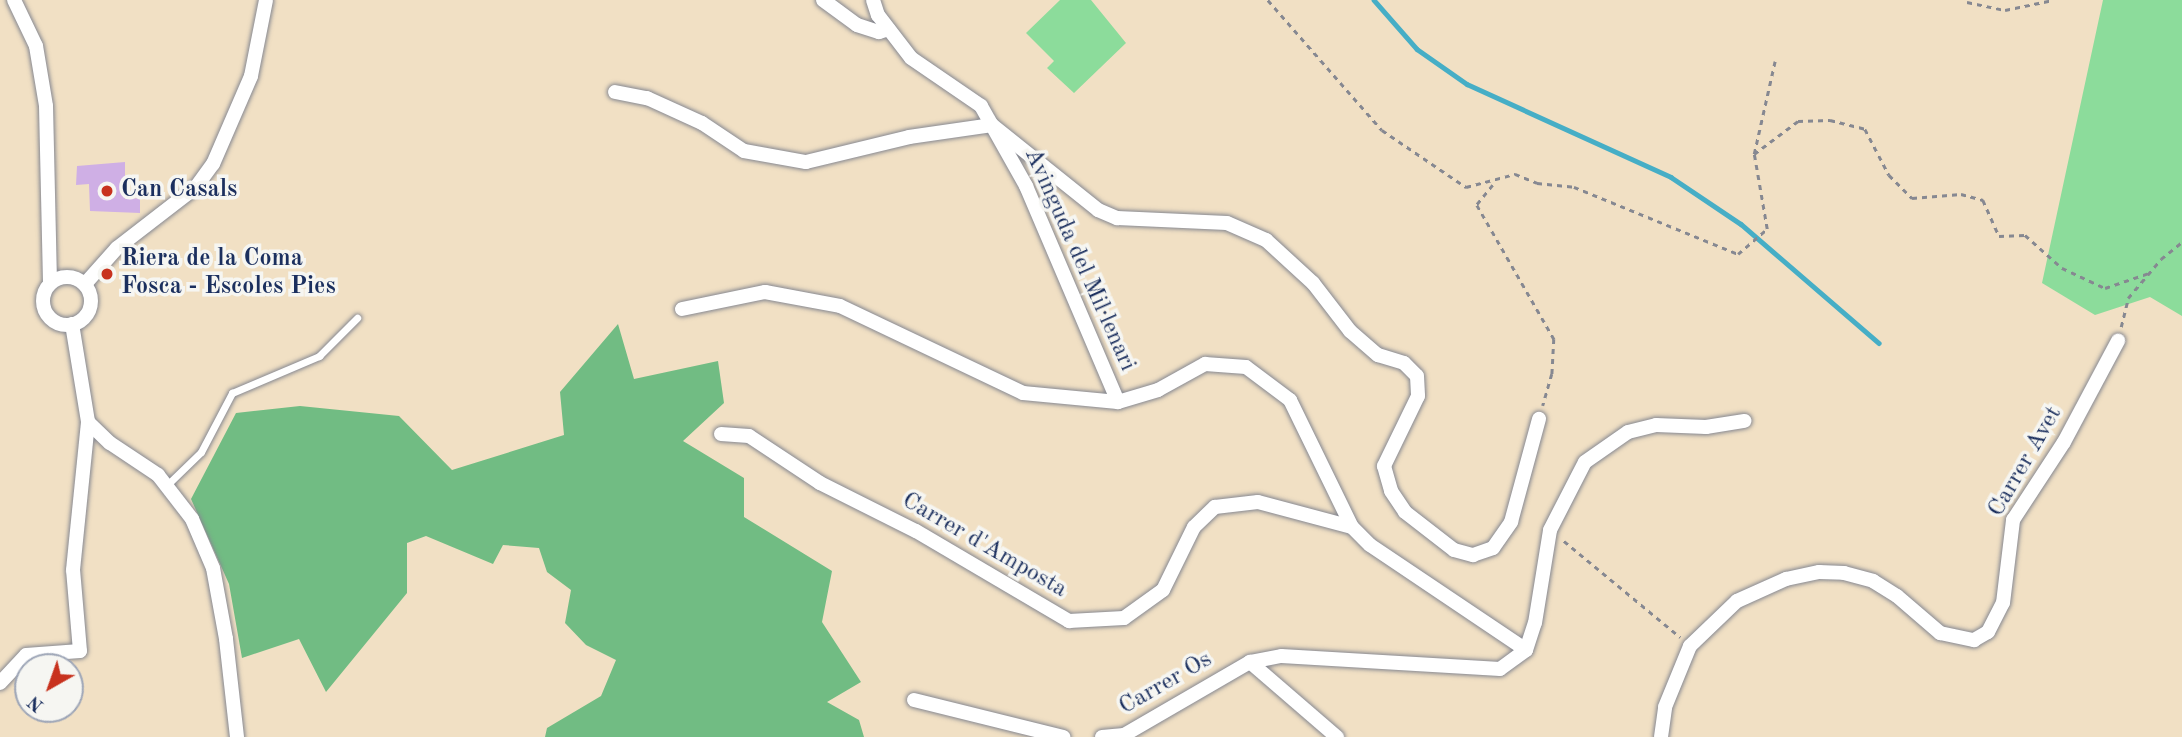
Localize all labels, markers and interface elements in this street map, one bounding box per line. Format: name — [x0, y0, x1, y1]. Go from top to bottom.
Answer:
street label: Avinguda del Mil·lenari — [1017, 144, 1141, 376]
place label: Can Casals — [121, 177, 237, 205]
marker: Can Casals — [99, 183, 115, 199]
place label: Riera de la Coma Fosca - Escoles Pies — [121, 246, 336, 302]
marker: Riera de la Coma Fosca - Escoles Pies — [99, 266, 115, 282]
street label: Carrer Avet — [1983, 402, 2069, 522]
street label: Carrer d'Amposta — [896, 487, 1072, 605]
street label: Carrer Os — [1114, 646, 1218, 722]
north arrow — [14, 653, 84, 723]
text: N — [25, 691, 48, 715]

